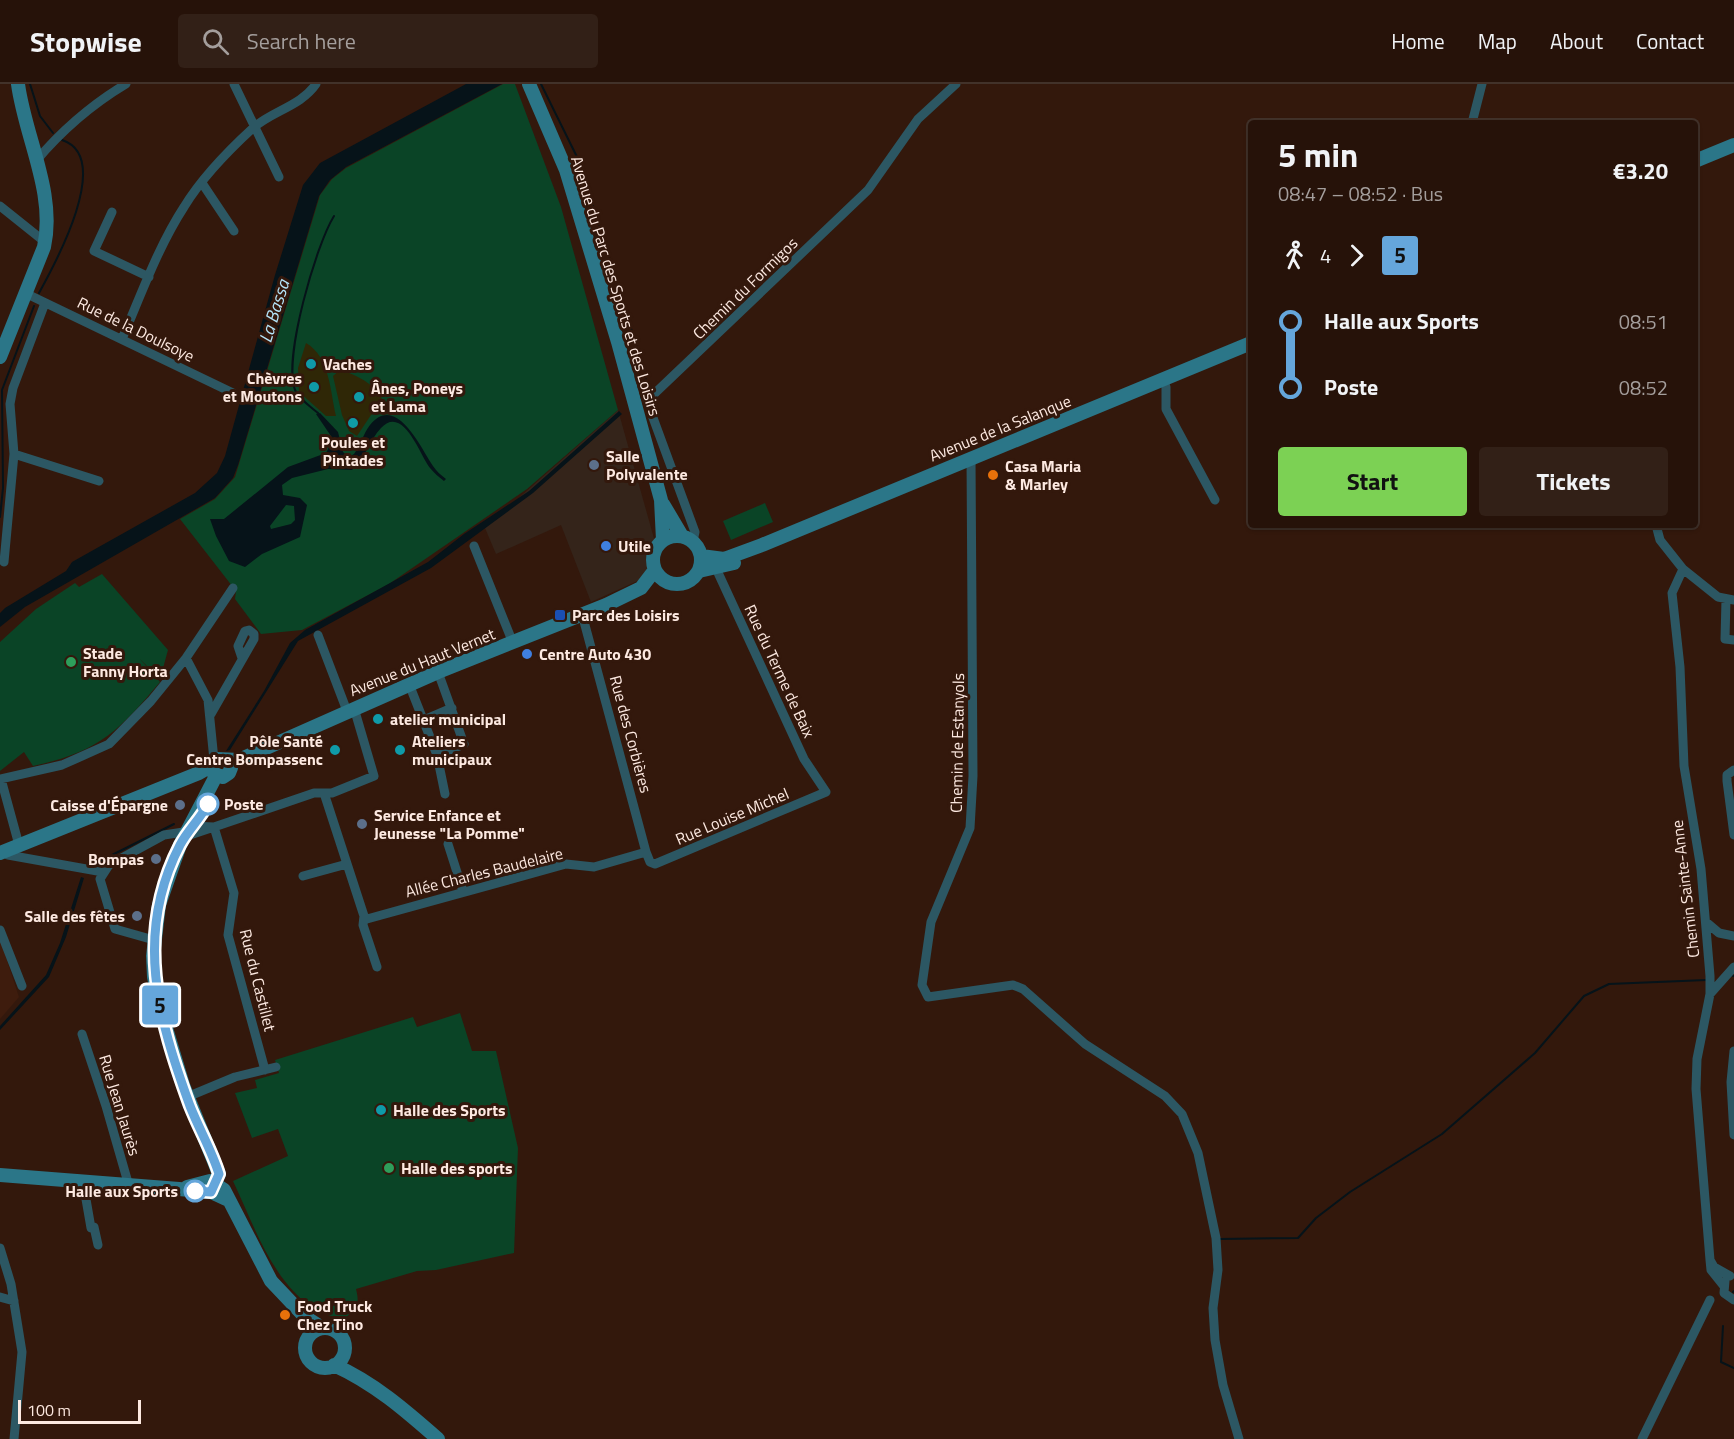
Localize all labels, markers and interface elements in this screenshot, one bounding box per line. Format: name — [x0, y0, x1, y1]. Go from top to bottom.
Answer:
search box — [178, 14, 598, 68]
text: Stopwise — [30, 20, 142, 63]
text: Search here — [247, 24, 356, 58]
icon: search — [199, 25, 232, 58]
text: Home — [1391, 25, 1445, 57]
text: Map — [1478, 25, 1517, 57]
text: About — [1550, 25, 1603, 57]
text: Contact — [1636, 25, 1704, 57]
text: 5 min — [1278, 130, 1358, 180]
street label: Avenue du Parc des Sports et des Loisirs — [565, 153, 667, 419]
text: €3.20 — [1613, 154, 1668, 188]
text: 08:47 – 08:52 · Bus — [1278, 178, 1443, 209]
street label: Chemin du Formigos — [687, 231, 803, 345]
icon: walk — [1278, 239, 1311, 272]
icon: forward — [1340, 239, 1373, 272]
text: 5 — [1394, 239, 1406, 271]
text: 4 — [1320, 240, 1331, 271]
water label: La Bassa — [252, 275, 297, 346]
street label: Rue de la Doulsoye — [73, 290, 199, 368]
text: Halle aux Sports — [1324, 304, 1479, 338]
text: 08:51 — [1619, 306, 1668, 337]
place label: Vaches — [323, 352, 372, 376]
marker: Vaches — [304, 357, 318, 371]
place label: Chèvres et Moutons — [223, 366, 302, 408]
text: Poste — [1324, 370, 1378, 404]
text: 08:52 — [1619, 372, 1668, 403]
place label: Ânes, Poneys et Lama — [371, 376, 463, 418]
marker: Chèvres et Moutons — [307, 380, 321, 394]
street label: Avenue de la Salanque — [926, 389, 1074, 467]
marker: Ânes, Poneys et Lama — [352, 390, 366, 404]
marker: Poules et Pintades — [346, 416, 360, 430]
place label: Poules et Pintades — [321, 430, 385, 472]
place label: Salle Polyvalente — [606, 444, 688, 486]
button: Start — [1278, 447, 1467, 516]
button: Tickets — [1479, 447, 1668, 516]
place label: Casa Maria & Marley — [1005, 454, 1081, 496]
marker: Salle Polyvalente — [587, 458, 601, 472]
marker: Casa Maria & Marley — [986, 468, 1000, 482]
place label: Utile — [618, 534, 651, 558]
marker: Utile — [599, 539, 613, 553]
street label: Rue du Terme de Baix — [739, 600, 821, 742]
place label: Parc des Loisirs — [572, 603, 680, 627]
marker: Parc des Loisirs — [553, 608, 567, 622]
street label: Avenue du Haut Vernet — [346, 622, 499, 702]
place label: Stade Fanny Horta — [83, 641, 168, 683]
place label: Centre Auto 430 — [539, 642, 651, 666]
marker: Centre Auto 430 — [520, 647, 534, 661]
marker: Stade Fanny Horta — [64, 655, 78, 669]
street label: Rue des Corbières — [604, 673, 658, 795]
street label: Chemin de Estanyols — [944, 673, 970, 813]
place label: atelier municipal — [390, 707, 506, 731]
marker: atelier municipal — [371, 712, 385, 726]
place label: Pôle Santé Centre Bompassenc — [186, 729, 323, 771]
place label: Ateliers municipaux — [412, 729, 492, 771]
marker: Pôle Santé Centre Bompassenc — [328, 743, 342, 757]
marker: Ateliers municipaux — [393, 743, 407, 757]
street label: Rue Louise Michel — [671, 781, 793, 851]
place label: Poste — [224, 792, 263, 816]
place label: Caisse d'Épargne — [50, 793, 168, 817]
marker: Poste — [197, 793, 219, 815]
marker: Caisse d'Épargne — [173, 798, 187, 812]
place label: Service Enfance et Jeunesse "La Pomme" — [374, 803, 525, 845]
marker: Service Enfance et Jeunesse "La Pomme" — [355, 817, 369, 831]
street label: Chemin Sainte-Anne — [1665, 819, 1705, 959]
street label: Allée Charles Baudelaire — [403, 841, 565, 903]
place label: Bompas — [88, 847, 144, 871]
marker: Bompas — [149, 852, 163, 866]
place label: Salle des fêtes — [24, 904, 125, 928]
marker: Salle des fêtes — [130, 909, 144, 923]
street label: Rue du Castillet — [234, 926, 282, 1034]
line badge: 5 — [140, 986, 180, 1024]
text: 5 — [154, 989, 166, 1021]
street label: Rue Jean Jaurès — [93, 1051, 147, 1159]
place label: Halle des Sports — [393, 1098, 506, 1122]
marker: Halle des Sports — [374, 1103, 388, 1117]
place label: Halle des sports — [401, 1156, 512, 1180]
marker: Halle des sports — [382, 1161, 396, 1175]
place label: Halle aux Sports — [65, 1179, 178, 1203]
marker: Halle aux Sports — [184, 1180, 206, 1202]
place label: Food Truck Chez Tino — [297, 1294, 373, 1336]
marker: Food Truck Chez Tino — [278, 1308, 292, 1322]
scale bar — [18, 1397, 141, 1424]
text: 100 m — [27, 1398, 71, 1422]

